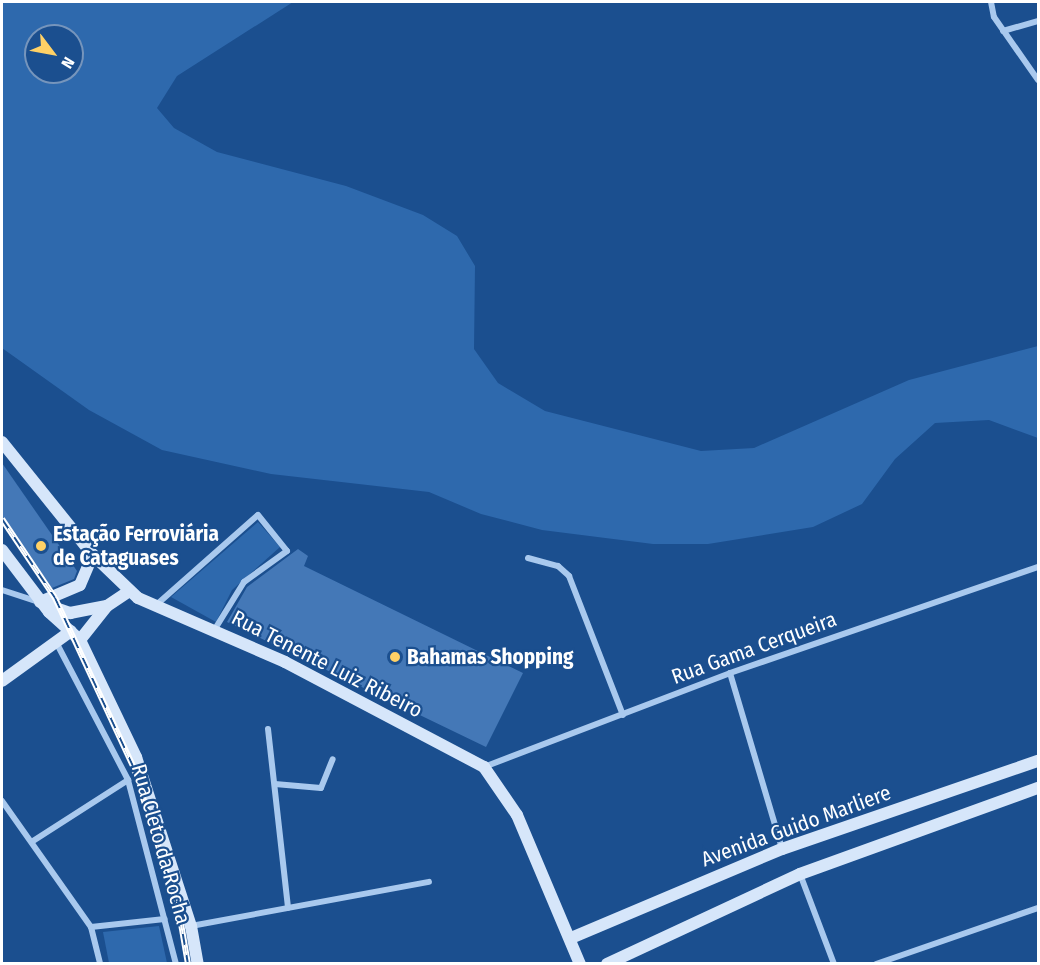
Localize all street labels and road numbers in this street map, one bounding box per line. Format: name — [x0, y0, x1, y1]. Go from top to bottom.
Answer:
street label: Rua Tenente Luiz Ribeiro — [227, 605, 427, 723]
street label: Rua Gama Cerqueira — [668, 606, 840, 690]
street label: Rua Cleto da Rocha — [126, 761, 196, 927]
street label: Avenida Guido Marliere — [698, 780, 894, 872]

